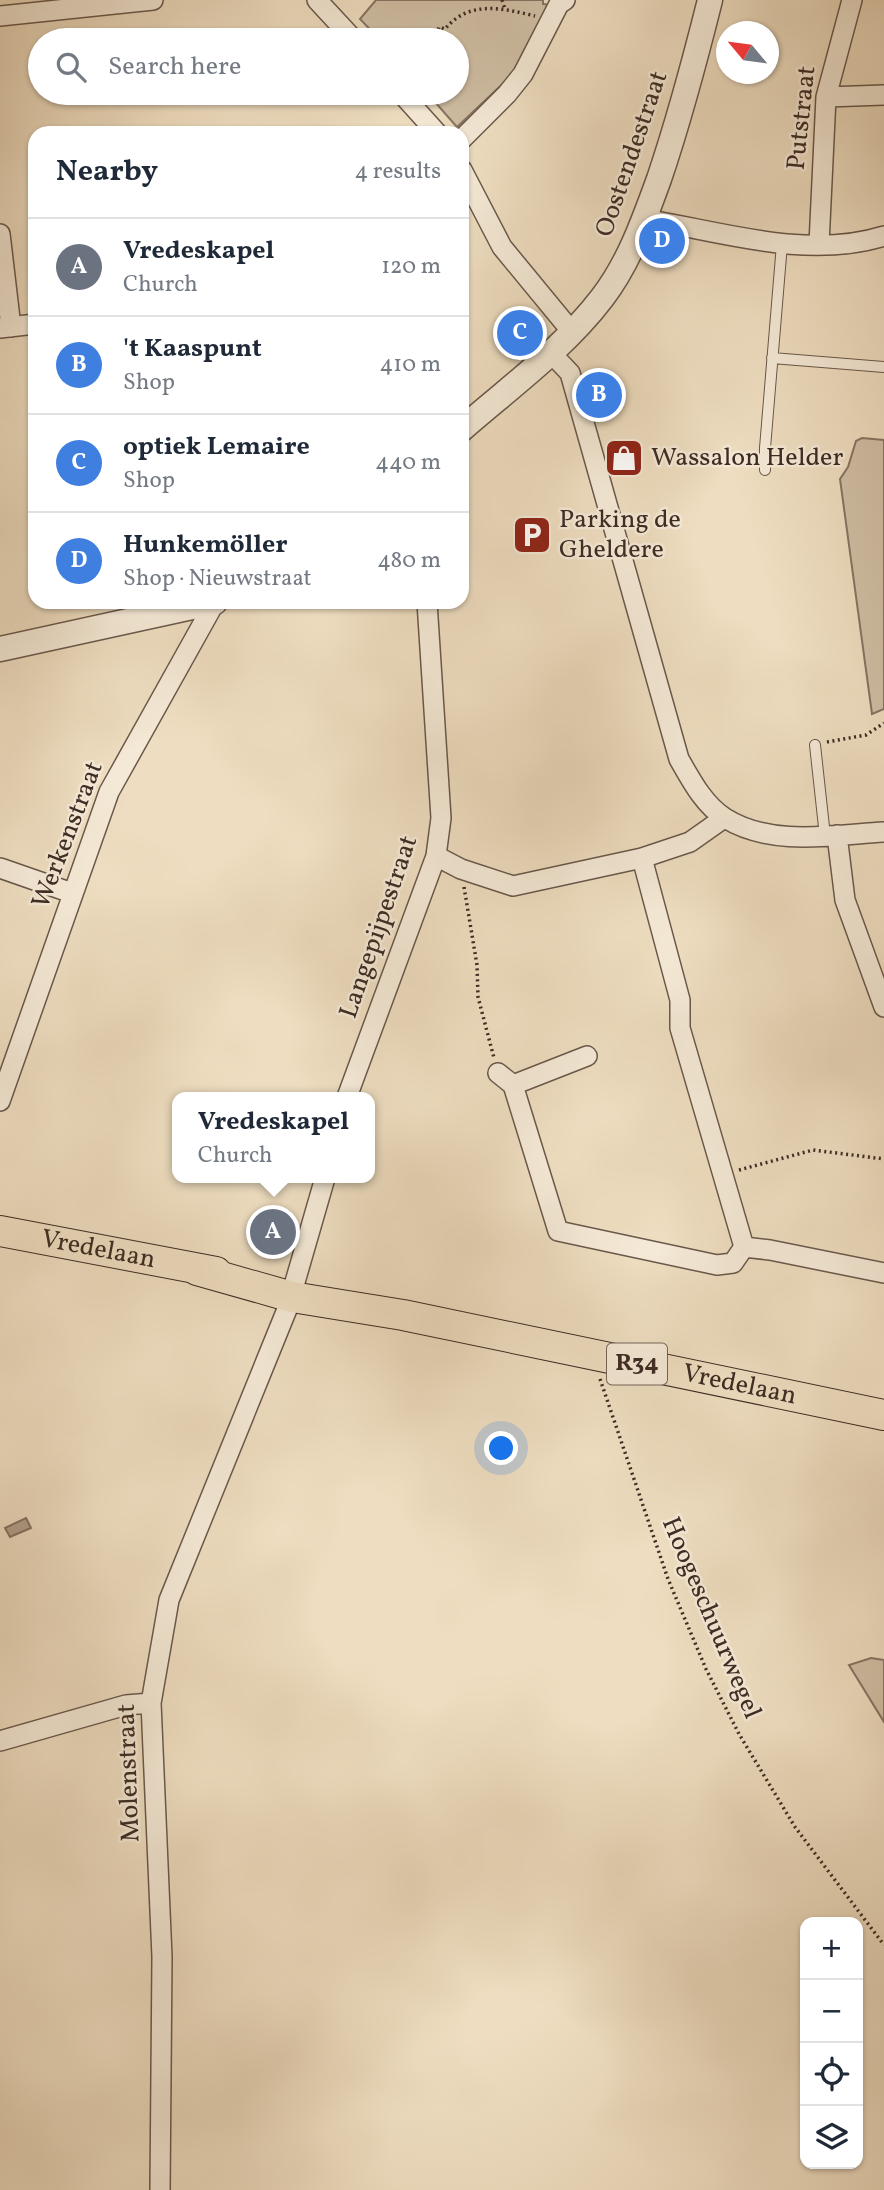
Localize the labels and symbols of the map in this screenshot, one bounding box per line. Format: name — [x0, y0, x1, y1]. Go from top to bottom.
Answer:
north arrow — [716, 21, 779, 84]
street label: Putstraat — [779, 64, 825, 172]
street label: Oostendestraat — [587, 66, 677, 242]
pin: D — [639, 215, 685, 267]
pin: C — [497, 307, 543, 359]
pin: B — [576, 369, 622, 421]
shop icon: Wassalon Helder — [603, 437, 645, 479]
place label: Wassalon Helder — [651, 440, 843, 476]
place label: Parking de Gheldere — [559, 502, 681, 568]
parking icon: Parking de Gheldere — [511, 514, 553, 556]
street label: Werkenstraat — [23, 756, 113, 914]
street label: Langepijpestraat — [331, 831, 427, 1023]
pin: A — [250, 1206, 296, 1258]
street label: Vredelaan — [38, 1221, 158, 1278]
road number: R34 — [607, 1344, 667, 1384]
street label: Vredelaan — [679, 1356, 800, 1414]
your location — [484, 1431, 518, 1465]
street label: Hoogeschuurwegel — [652, 1511, 770, 1725]
street label: Molenstraat — [109, 1703, 149, 1843]

